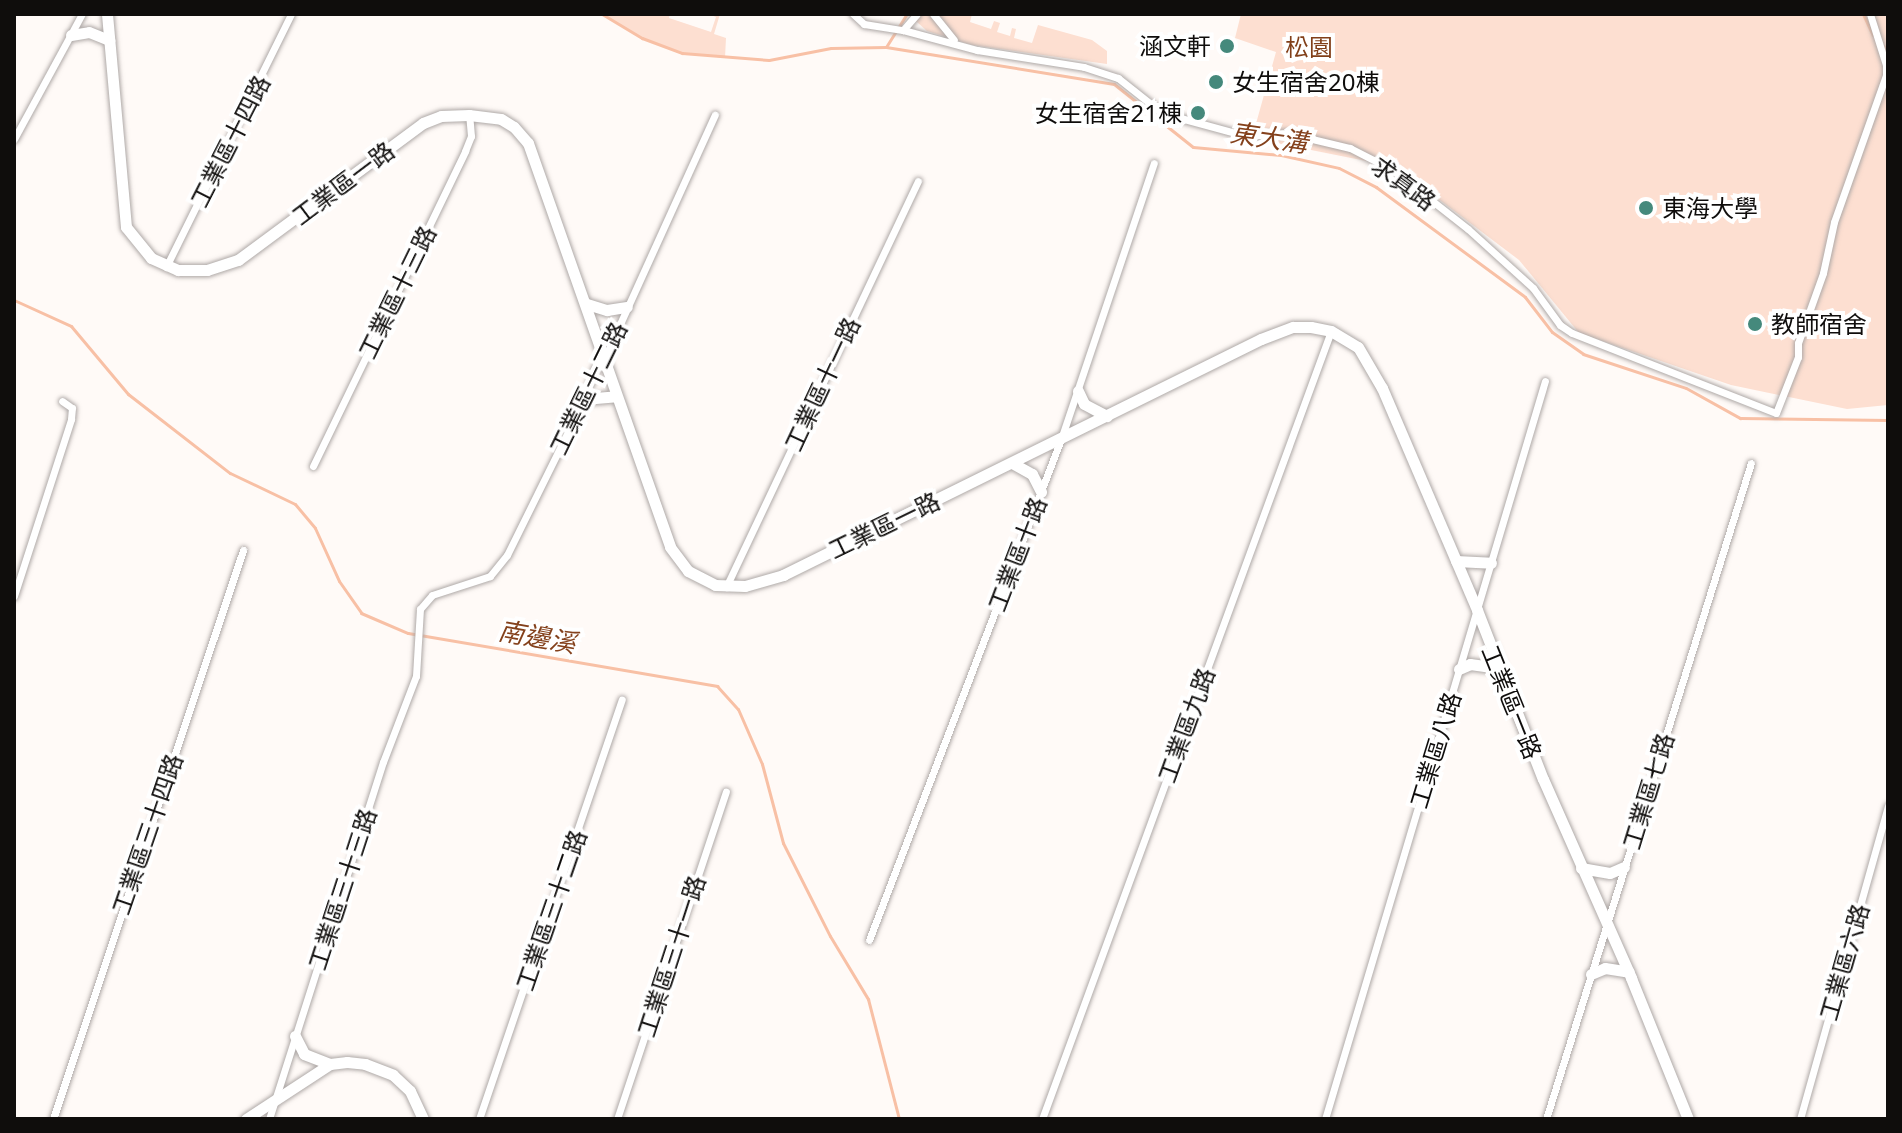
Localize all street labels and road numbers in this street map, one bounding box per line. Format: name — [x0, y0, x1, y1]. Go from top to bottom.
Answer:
street label: 工業區十四路 — [184, 70, 276, 212]
street label: 工業區一路 — [286, 135, 400, 231]
street label: 求真路 — [1366, 150, 1442, 216]
street label: 工業區十三路 — [352, 221, 442, 363]
street label: 工業區十一路 — [779, 313, 865, 455]
street label: 工業區十二路 — [543, 317, 633, 459]
street label: 工業區一路 — [824, 486, 944, 564]
street label: 工業區十路 — [982, 493, 1052, 615]
street label: 工業區一路 — [1476, 641, 1548, 763]
street label: 工業區九路 — [1152, 664, 1220, 786]
street label: 工業區八路 — [1404, 688, 1466, 812]
street label: 工業區七路 — [1617, 729, 1679, 853]
street label: 工業區三十四路 — [106, 750, 188, 918]
street label: 工業區三十三路 — [302, 805, 382, 973]
street label: 工業區三十二路 — [510, 826, 592, 994]
street label: 工業區三十一路 — [631, 872, 711, 1040]
street label: 工業區六路 — [1814, 900, 1874, 1024]

